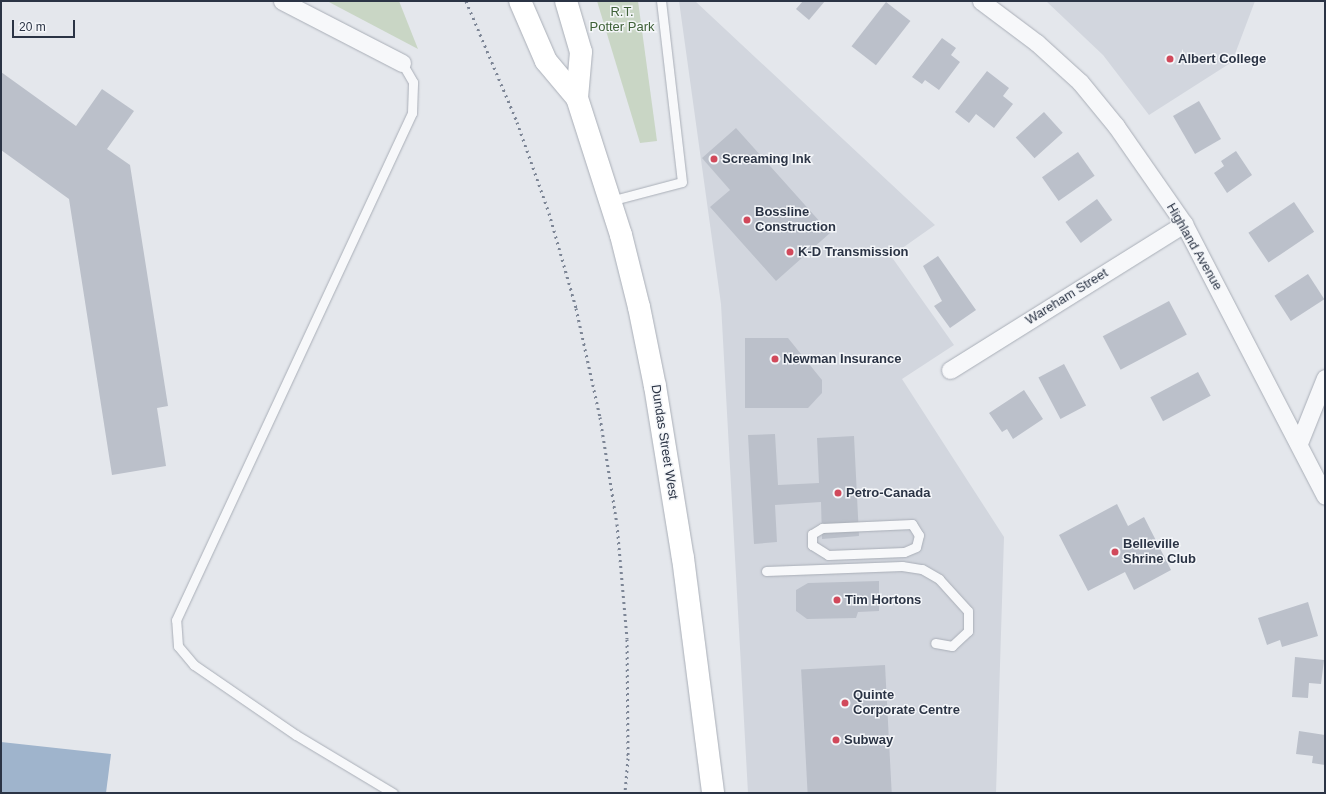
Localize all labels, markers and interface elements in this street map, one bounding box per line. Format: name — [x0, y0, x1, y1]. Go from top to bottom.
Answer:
park label: R.T. Potter Park — [589, 5, 655, 36]
scale bar — [14, 12, 77, 38]
text: 20 m — [19, 20, 46, 34]
place label: Albert College — [1178, 51, 1266, 67]
marker: Albert College — [1165, 54, 1175, 64]
place label: Screaming Ink — [722, 151, 811, 167]
marker: Screaming Ink — [709, 154, 719, 164]
street label: Highland Avenue — [1163, 200, 1225, 294]
place label: Bossline Construction — [755, 205, 836, 236]
marker: Bossline Construction — [742, 215, 752, 225]
place label: K-D Transmission — [798, 244, 909, 260]
marker: K-D Transmission — [785, 247, 795, 257]
street label: Wareham Street — [1023, 265, 1111, 329]
place label: Newman Insurance — [783, 351, 901, 367]
marker: Newman Insurance — [770, 354, 780, 364]
street label: Dundas Street West — [647, 383, 681, 501]
place label: Petro-Canada — [846, 485, 931, 501]
marker: Petro-Canada — [833, 488, 843, 498]
place label: Belleville Shrine Club — [1123, 537, 1196, 568]
marker: Belleville Shrine Club — [1110, 547, 1120, 557]
place label: Tim Hortons — [845, 592, 921, 608]
marker: Tim Hortons — [832, 595, 842, 605]
place label: Quinte Corporate Centre — [853, 688, 960, 719]
marker: Quinte Corporate Centre — [840, 698, 850, 708]
place label: Subway — [844, 732, 893, 748]
marker: Subway — [831, 735, 841, 745]

